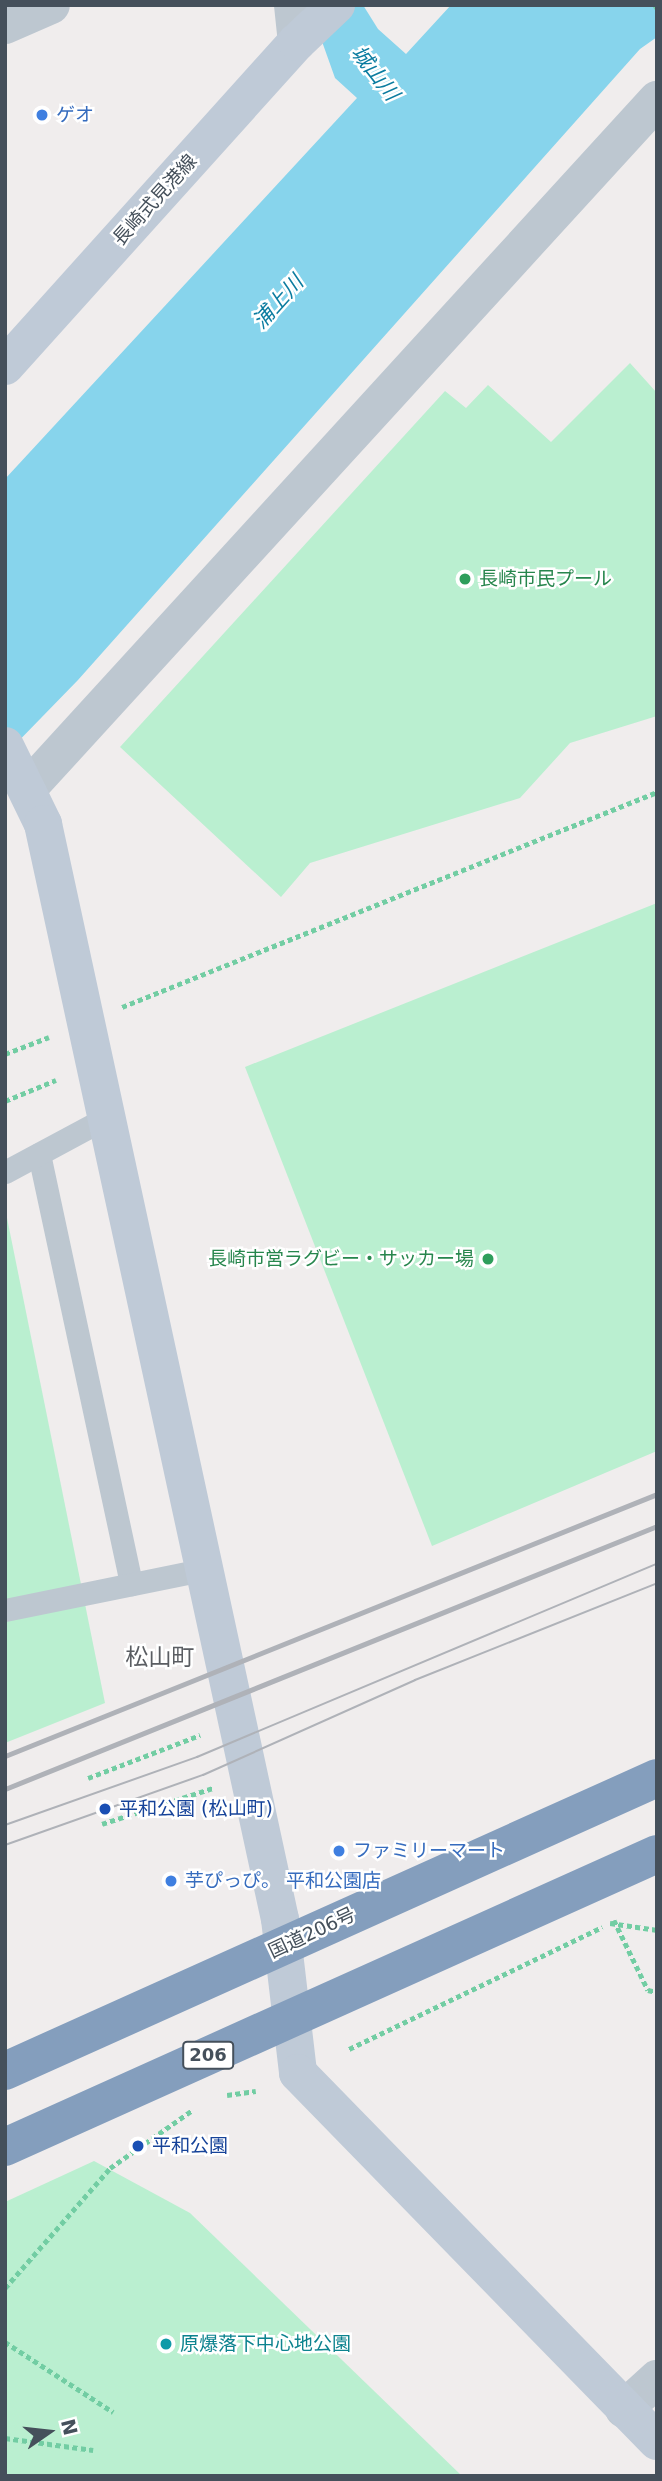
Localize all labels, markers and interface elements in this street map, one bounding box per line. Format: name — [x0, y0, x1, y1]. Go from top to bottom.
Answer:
water label: 城山川 — [346, 40, 404, 106]
place label: ゲオ — [56, 104, 94, 126]
marker: ゲオ — [34, 107, 50, 123]
street label: 長崎式見港線 — [108, 150, 202, 250]
water label: 浦上川 — [248, 270, 308, 334]
place label: 長崎市民プール — [479, 568, 612, 590]
marker: 長崎市民プール — [457, 571, 473, 587]
place label: 長崎市営ラグビー・サッカー場 — [208, 1248, 474, 1270]
marker: 長崎市営ラグビー・サッカー場 — [480, 1251, 496, 1267]
district label: 松山町 — [126, 1643, 194, 1671]
place label: 平和公園 (松山町) — [119, 1798, 273, 1820]
marker: 平和公園 (松山町) — [97, 1801, 113, 1817]
place label: ファミリーマート — [353, 1840, 505, 1862]
marker: ファミリーマート — [331, 1843, 347, 1859]
place label: 芋ぴっぴ。 平和公園店 — [185, 1870, 381, 1892]
marker: 芋ぴっぴ。 平和公園店 — [163, 1873, 179, 1889]
street label: 国道206号 — [265, 1903, 359, 1963]
road number: 206 — [182, 2040, 234, 2070]
place label: 平和公園 — [152, 2135, 228, 2157]
marker: 平和公園 — [130, 2138, 146, 2154]
place label: 原爆落下中心地公園 — [180, 2333, 351, 2355]
marker: 原爆落下中心地公園 — [158, 2336, 174, 2352]
north arrow — [14, 2397, 84, 2467]
text: N — [57, 2417, 82, 2437]

